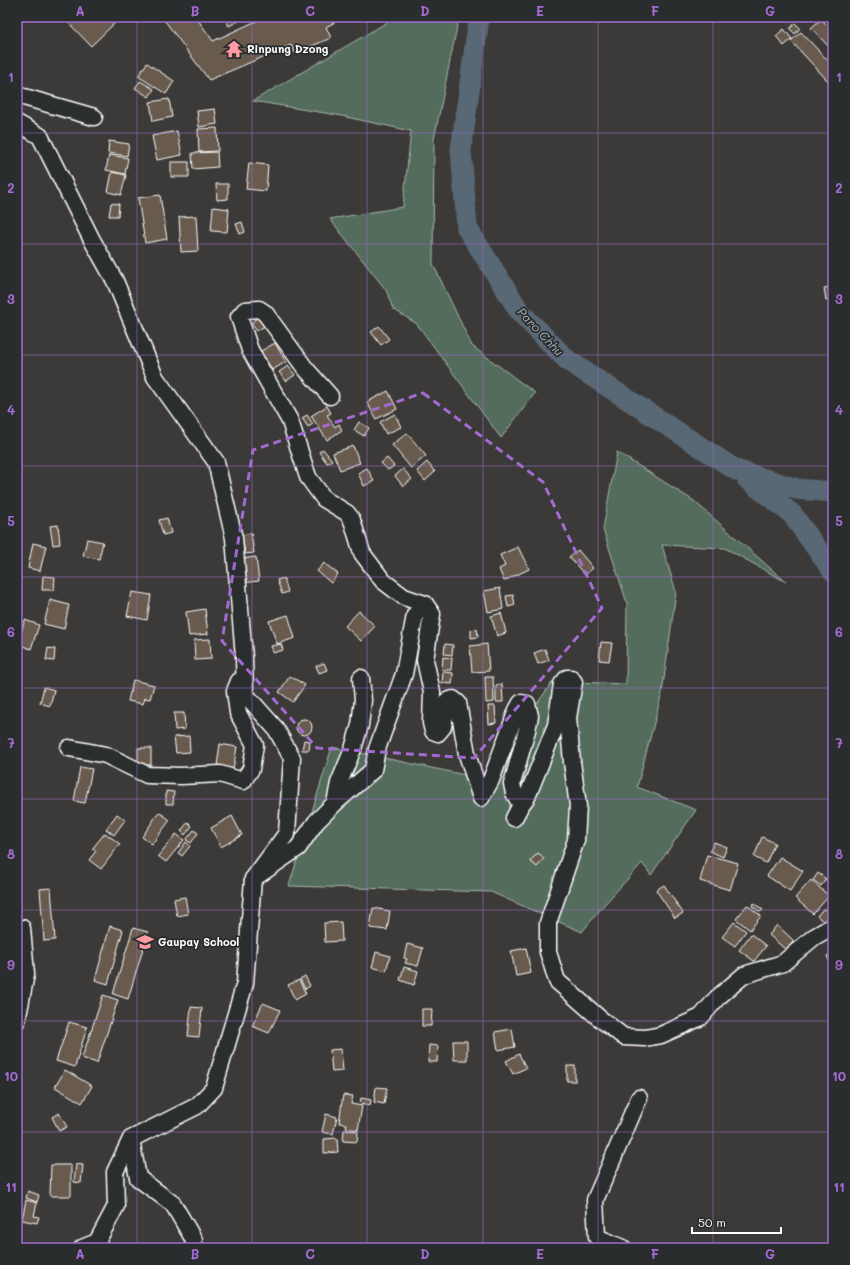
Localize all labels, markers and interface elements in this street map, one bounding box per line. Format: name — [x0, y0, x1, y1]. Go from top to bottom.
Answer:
text: A — [75, 2, 85, 19]
text: B — [191, 2, 200, 19]
text: C — [305, 2, 315, 19]
text: D — [420, 2, 430, 19]
text: E — [536, 2, 544, 19]
text: F — [651, 2, 659, 19]
text: G — [765, 2, 775, 19]
temple icon: Rinpung Dzong — [224, 39, 244, 59]
place label: Rinpung Dzong — [247, 41, 329, 56]
text: 1 — [8, 68, 14, 85]
text: 1 — [836, 68, 842, 85]
text: 2 — [7, 179, 15, 196]
text: 2 — [835, 179, 843, 196]
text: 3 — [7, 290, 15, 307]
text: 3 — [835, 290, 843, 307]
water label: Paro Chhu — [514, 304, 567, 359]
text: 4 — [7, 401, 15, 418]
text: 4 — [835, 401, 843, 418]
text: 5 — [7, 512, 15, 529]
text: 5 — [835, 512, 843, 529]
text: 6 — [7, 623, 15, 640]
text: 6 — [835, 623, 843, 640]
text: 7 — [7, 734, 15, 751]
text: 7 — [835, 734, 843, 751]
text: 8 — [7, 845, 15, 862]
text: 8 — [835, 845, 843, 862]
school or university icon: Gaupay School — [135, 932, 155, 952]
place label: Gaupay School — [158, 934, 239, 949]
text: 9 — [7, 956, 15, 973]
text: 9 — [835, 956, 843, 973]
text: 10 — [4, 1067, 18, 1084]
text: 10 — [832, 1067, 846, 1084]
text: 11 — [5, 1178, 17, 1195]
text: 11 — [833, 1178, 845, 1195]
scale bar — [692, 1209, 781, 1235]
text: 50 m — [698, 1214, 726, 1230]
text: A — [75, 1245, 85, 1262]
text: B — [191, 1245, 200, 1262]
text: C — [305, 1245, 315, 1262]
text: D — [420, 1245, 430, 1262]
text: E — [536, 1245, 544, 1262]
text: F — [651, 1245, 659, 1262]
text: G — [765, 1245, 775, 1262]

